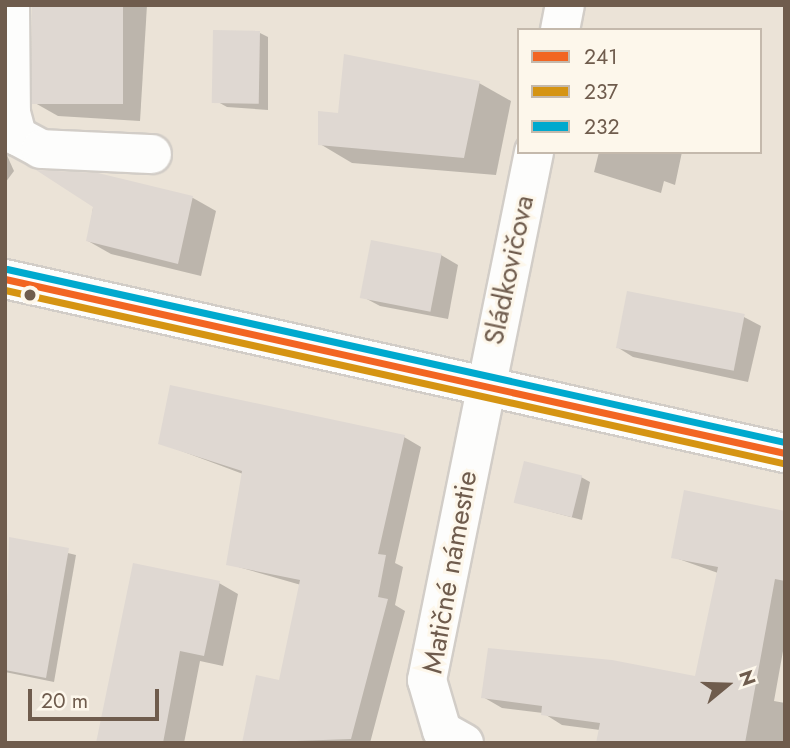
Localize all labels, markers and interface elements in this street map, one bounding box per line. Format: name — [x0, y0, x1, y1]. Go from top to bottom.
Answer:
legend — [517, 28, 762, 154]
text: 241 — [584, 42, 618, 72]
text: 237 — [584, 77, 618, 107]
text: 232 — [584, 112, 619, 142]
street label: Sládkovičova — [477, 192, 541, 348]
unlabelled marker — [23, 288, 37, 302]
street label: Matičné námestie — [416, 468, 484, 676]
north arrow — [692, 650, 762, 720]
text: N — [732, 666, 763, 690]
scale bar — [32, 674, 163, 718]
text: 20 m — [41, 686, 88, 716]

